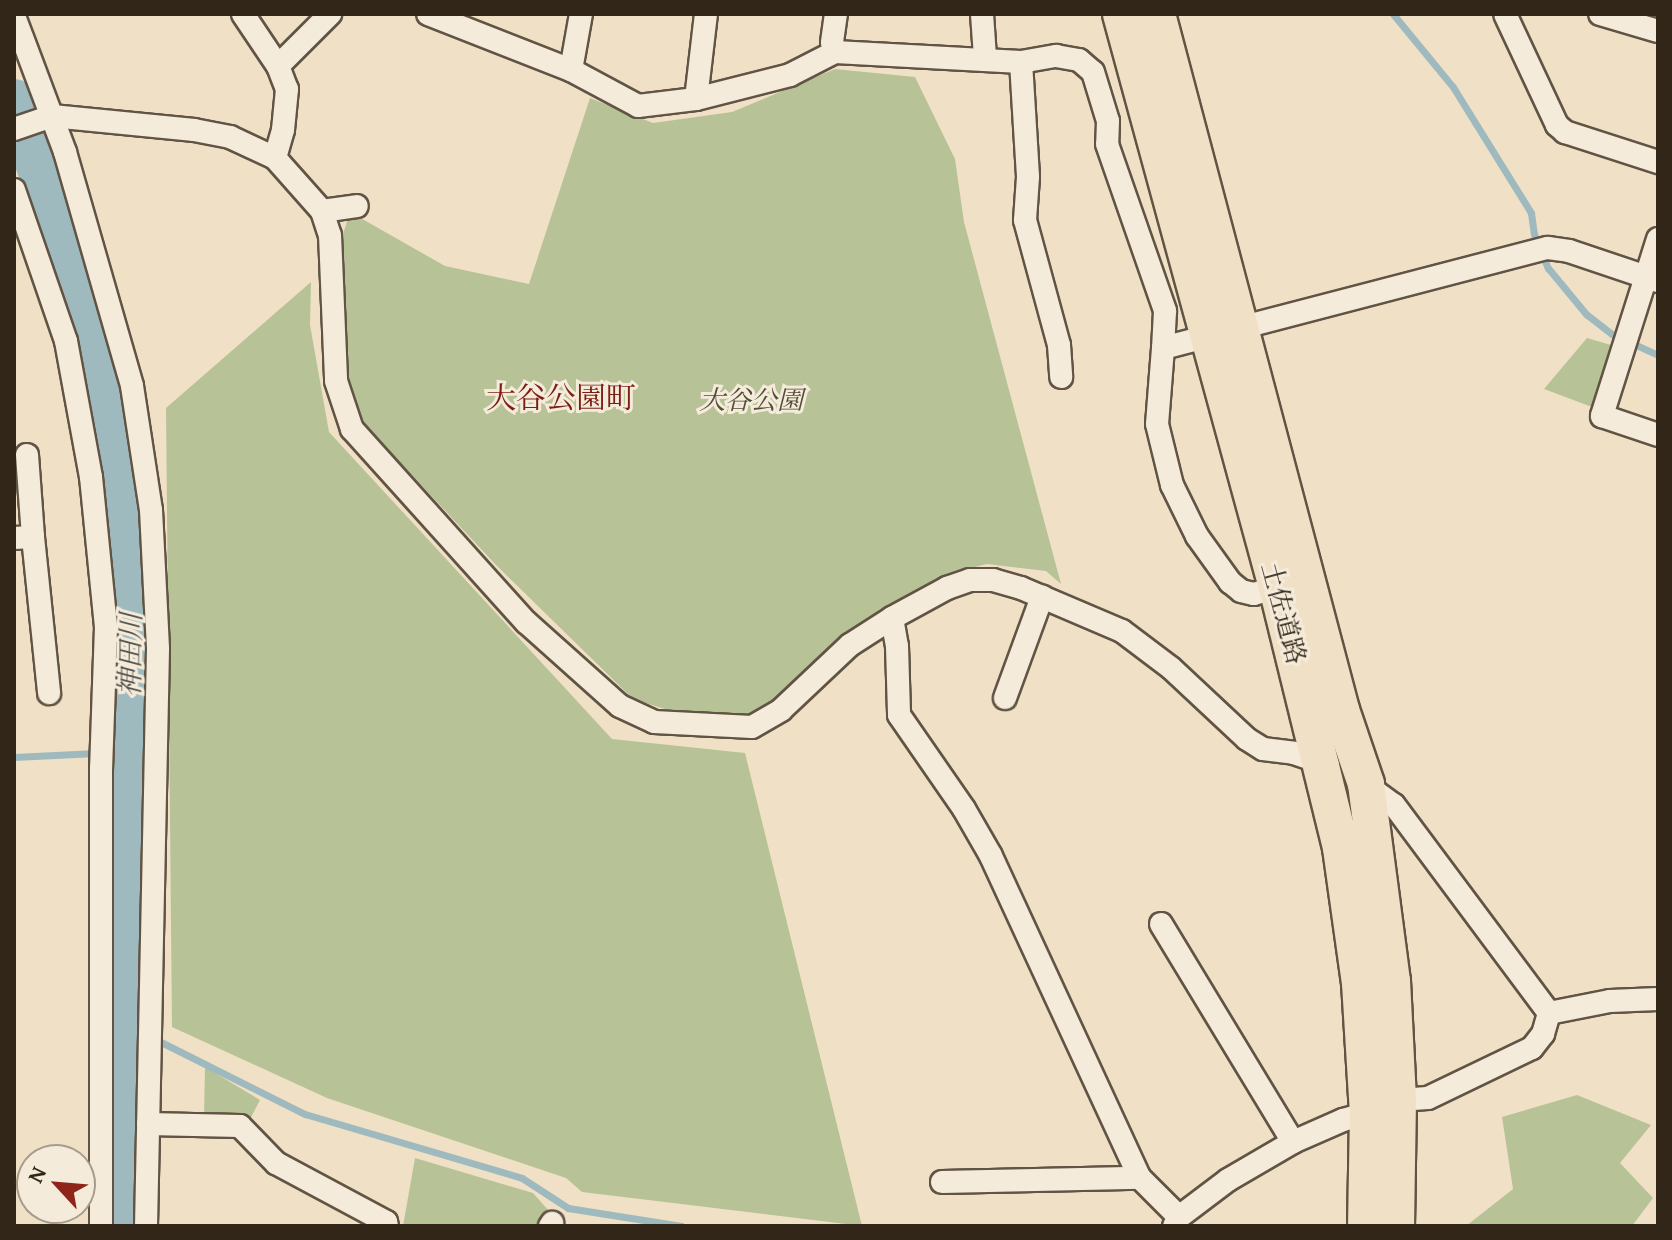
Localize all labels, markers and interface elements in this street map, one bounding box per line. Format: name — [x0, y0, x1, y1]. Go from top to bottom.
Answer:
district label: 大谷公園町 — [486, 379, 636, 415]
park label: 大谷公園 — [699, 384, 803, 416]
street label: 土佐道路 — [1255, 559, 1313, 667]
water label: 神田川 — [112, 613, 148, 697]
north arrow — [16, 1144, 96, 1224]
text: N — [19, 1161, 54, 1188]

